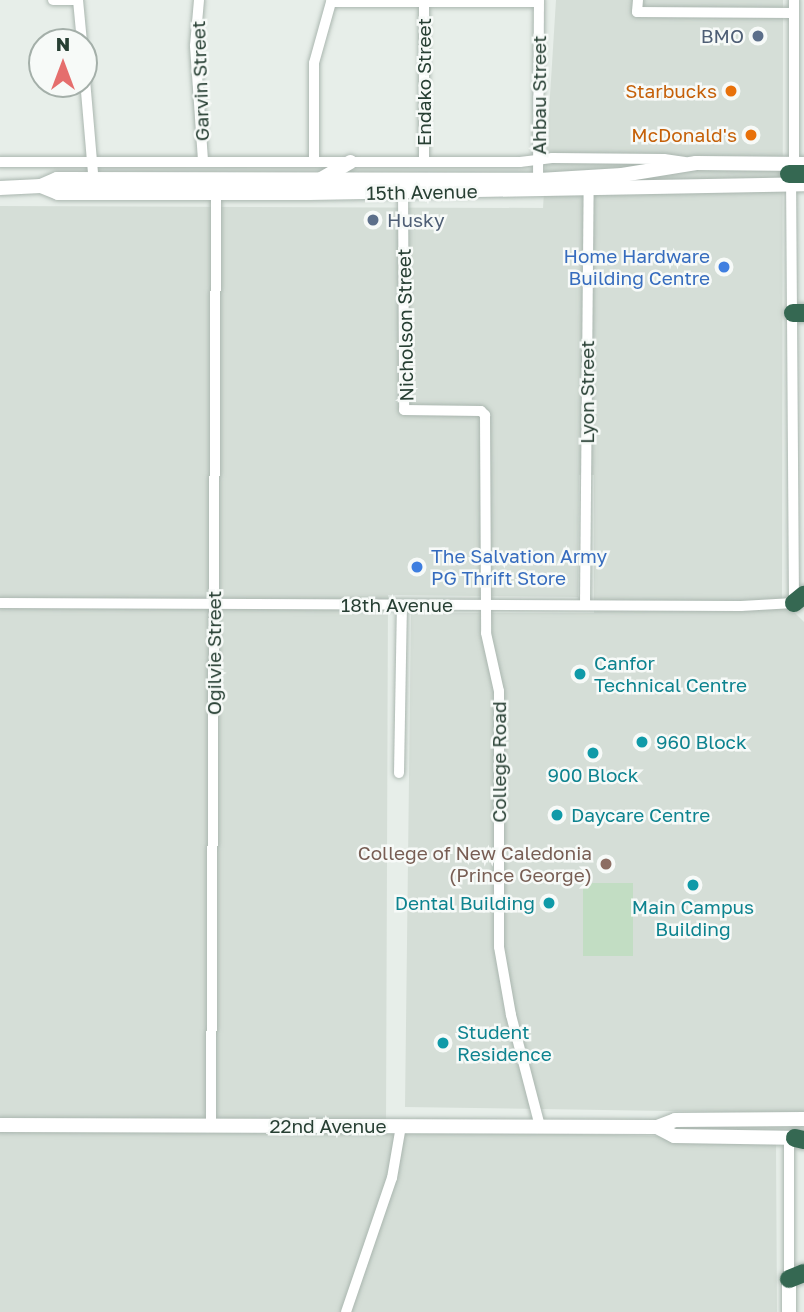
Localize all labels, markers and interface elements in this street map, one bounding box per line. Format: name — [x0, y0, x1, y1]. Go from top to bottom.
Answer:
street label: Endako Street — [413, 18, 435, 146]
street label: Garvin Street — [187, 20, 213, 142]
place label: BMO — [701, 25, 744, 47]
north arrow — [28, 28, 98, 98]
marker: BMO — [750, 28, 766, 44]
text: N — [56, 32, 70, 55]
street label: Ahbau Street — [528, 35, 550, 155]
place label: Starbucks — [625, 80, 717, 102]
marker: Starbucks — [723, 83, 739, 99]
place label: McDonald's — [631, 124, 737, 146]
marker: McDonald's — [743, 127, 759, 143]
street label: 15th Avenue — [366, 180, 478, 204]
place label: Husky — [387, 209, 445, 231]
marker: Husky — [365, 212, 381, 228]
place label: Home Hardware Building Centre — [564, 245, 710, 289]
street label: Nicholson Street — [392, 248, 418, 402]
marker: Home Hardware Building Centre — [716, 259, 732, 275]
street label: Lyon Street — [576, 340, 598, 444]
place label: The Salvation Army PG Thrift Store — [431, 545, 607, 589]
marker: The Salvation Army PG Thrift Store — [409, 559, 425, 575]
street label: Ogilvie Street — [203, 591, 225, 715]
street label: 18th Avenue — [341, 594, 453, 616]
place label: Canfor Technical Centre — [594, 652, 747, 696]
marker: Canfor Technical Centre — [572, 666, 588, 682]
street label: College Road — [488, 701, 510, 823]
place label: 960 Block — [656, 731, 747, 753]
marker: 960 Block — [634, 734, 650, 750]
marker: 900 Block — [585, 745, 601, 761]
place label: 900 Block — [548, 764, 638, 786]
place label: Daycare Centre — [571, 804, 710, 826]
marker: Daycare Centre — [549, 807, 565, 823]
place label: College of New Caledonia (Prince George) — [358, 842, 592, 886]
marker: College of New Caledonia (Prince George) — [598, 856, 614, 872]
marker: Main Campus Building — [685, 877, 701, 893]
place label: Dental Building — [395, 892, 535, 914]
marker: Dental Building — [541, 895, 557, 911]
place label: Main Campus Building — [632, 896, 754, 940]
place label: Student Residence — [457, 1021, 552, 1065]
marker: Student Residence — [435, 1035, 451, 1051]
street label: 22nd Avenue — [269, 1115, 387, 1137]

